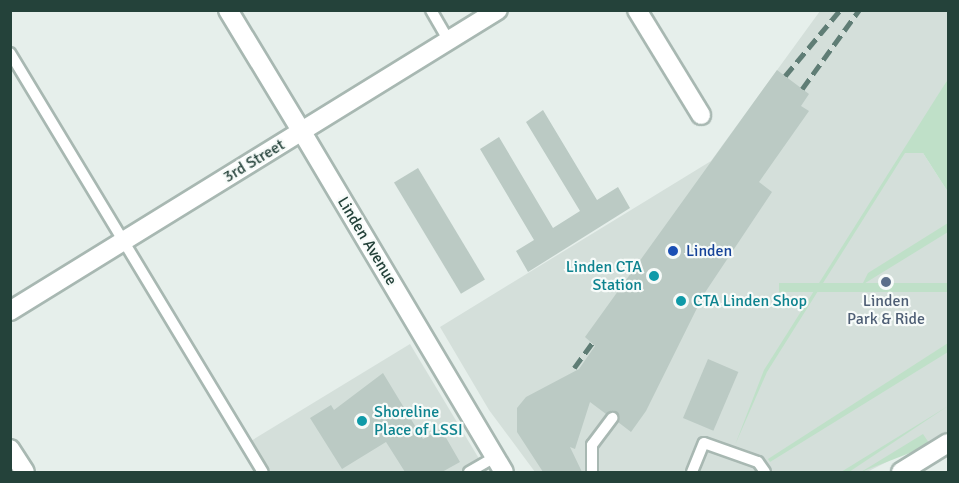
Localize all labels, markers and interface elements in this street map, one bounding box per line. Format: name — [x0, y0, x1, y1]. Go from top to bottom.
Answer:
street label: 3rd Street — [220, 135, 288, 187]
street label: Linden Avenue — [333, 193, 401, 289]
place label: Linden — [686, 241, 732, 261]
marker: Linden — [664, 242, 682, 260]
place label: Linden CTA Station — [566, 257, 642, 295]
marker: Linden CTA Station — [647, 269, 661, 283]
marker: Linden Park & Ride — [879, 275, 893, 289]
place label: CTA Linden Shop — [693, 291, 807, 311]
place label: Linden Park & Ride — [847, 291, 925, 329]
marker: CTA Linden Shop — [674, 294, 688, 308]
place label: Shoreline Place of LSSI — [374, 402, 463, 440]
marker: Shoreline Place of LSSI — [355, 414, 369, 428]

